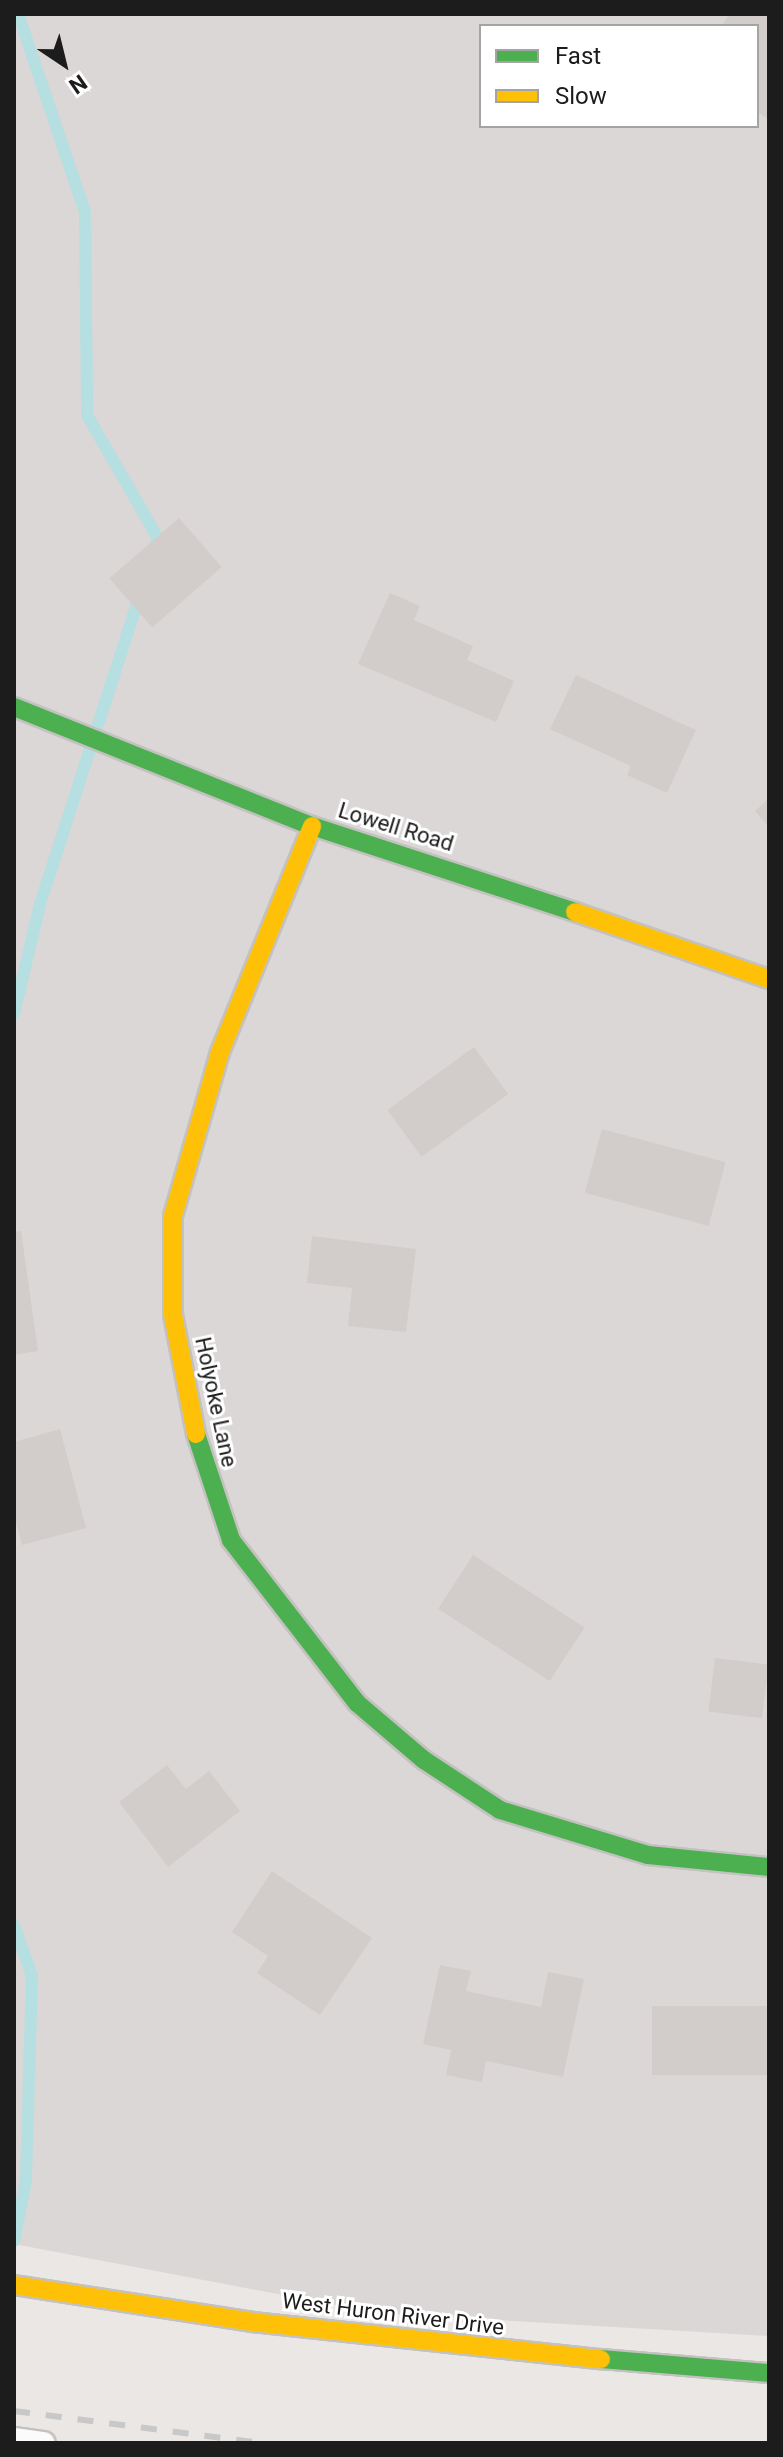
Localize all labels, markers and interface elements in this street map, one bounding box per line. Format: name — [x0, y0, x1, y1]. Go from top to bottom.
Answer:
north arrow — [24, 24, 104, 104]
legend — [479, 24, 759, 128]
text: Fast — [555, 42, 601, 70]
text: N — [65, 69, 92, 99]
text: Slow — [555, 82, 607, 110]
street label: Lowell Road — [335, 797, 457, 857]
street label: Holyoke Lane — [189, 1335, 243, 1469]
street label: West Huron River Drive — [280, 2287, 506, 2341]

